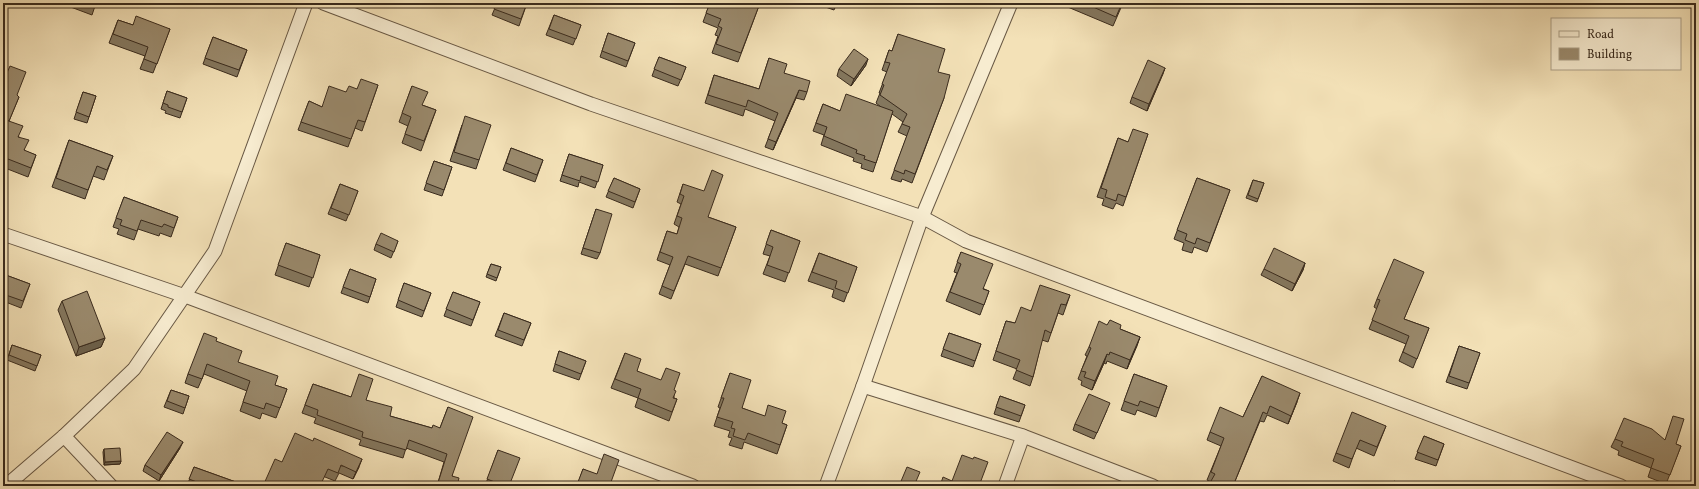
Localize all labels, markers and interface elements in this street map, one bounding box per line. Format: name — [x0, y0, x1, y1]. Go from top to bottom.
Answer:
legend — [1551, 18, 1681, 70]
text: Road — [1587, 27, 1614, 43]
text: Building — [1587, 47, 1632, 63]

